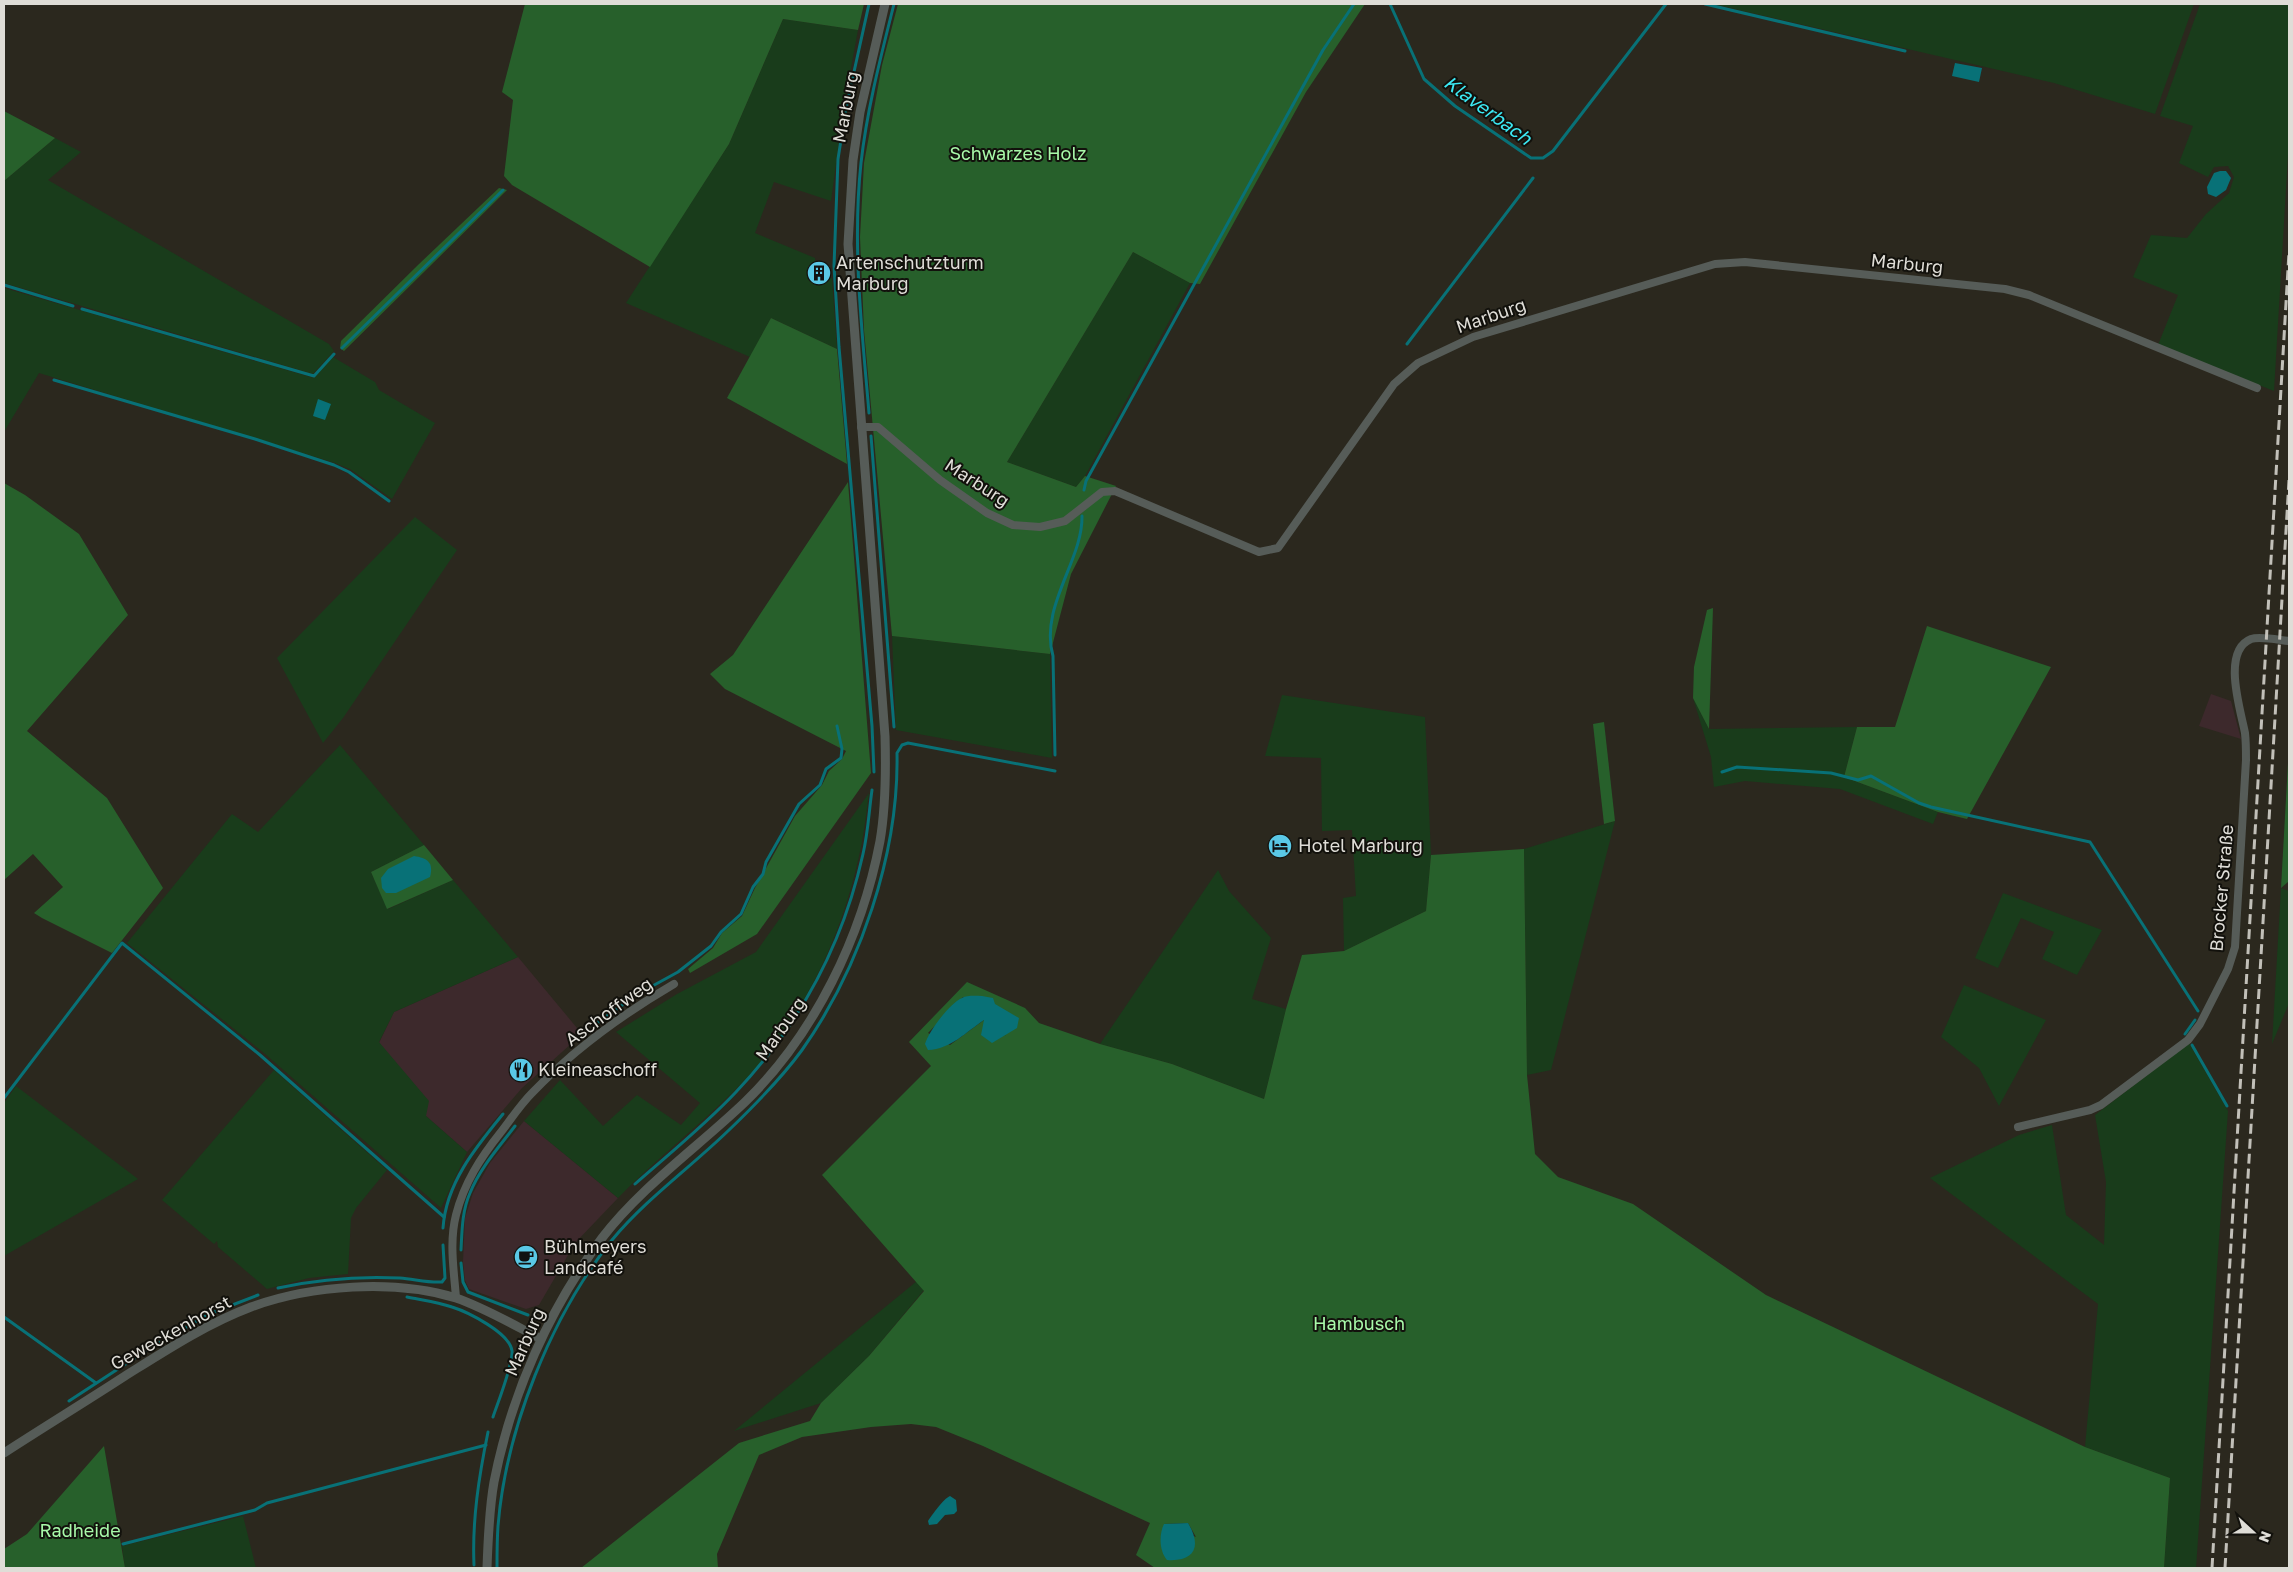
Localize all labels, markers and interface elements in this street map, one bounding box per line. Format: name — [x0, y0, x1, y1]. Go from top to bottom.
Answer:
street label: Marburg — [827, 69, 863, 145]
water label: Klaverbach — [1440, 70, 1538, 150]
park label: Schwarzes Holz — [949, 142, 1087, 164]
street label: Marburg — [1870, 248, 1944, 278]
place label: Artenschutzturm Marburg — [836, 251, 984, 294]
building icon: Artenschutzturm Marburg — [806, 260, 832, 286]
street label: Marburg — [1453, 293, 1529, 337]
street label: Marburg — [941, 453, 1014, 511]
street label: Brocker Straße — [2204, 823, 2238, 952]
hotel icon: Hotel Marburg — [1267, 833, 1293, 859]
place label: Hotel Marburg — [1298, 834, 1423, 856]
street label: Aschoffweg — [560, 972, 656, 1050]
street label: Marburg — [750, 992, 810, 1064]
restaurant icon: Kleineaschoff — [508, 1057, 534, 1083]
place label: Kleineaschoff — [538, 1058, 658, 1080]
place label: Bühlmeyers Landcafé — [544, 1235, 647, 1278]
cafe icon: Bühlmeyers Landcafé — [513, 1244, 539, 1270]
street label: Geweckenhorst — [106, 1290, 235, 1374]
street label: Marburg — [499, 1304, 549, 1379]
park label: Hambusch — [1313, 1312, 1405, 1334]
north arrow — [2228, 1507, 2278, 1557]
park label: Radheide — [39, 1519, 121, 1541]
text: N — [2256, 1529, 2275, 1545]

